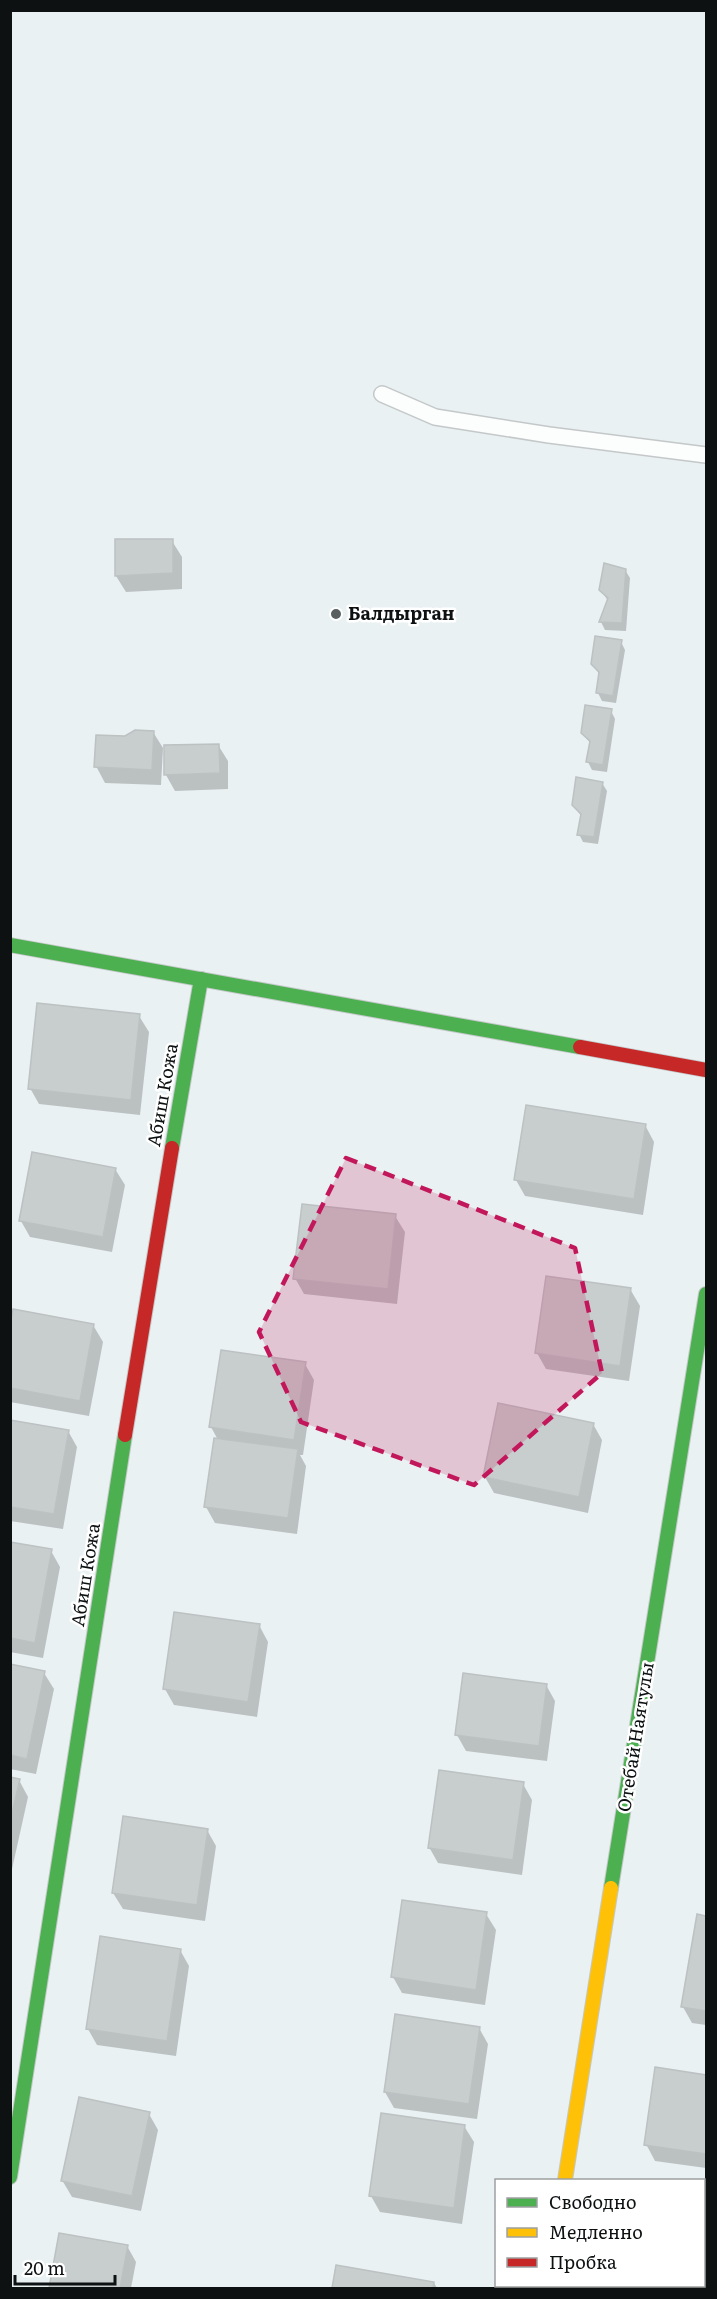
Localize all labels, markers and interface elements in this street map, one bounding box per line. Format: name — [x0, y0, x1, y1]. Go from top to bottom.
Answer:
place label: Балдырган — [348, 599, 455, 626]
marker: Балдырган — [329, 607, 343, 621]
street label: Абиш Кожа — [139, 1041, 184, 1149]
street label: Абиш Кожа — [63, 1521, 106, 1629]
street label: Отебай Наятулы — [609, 1660, 660, 1814]
legend — [495, 2179, 705, 2287]
text: Свободно — [549, 2188, 637, 2215]
text: Медленно — [549, 2218, 643, 2245]
scale bar — [15, 2248, 116, 2286]
text: Пробка — [549, 2248, 617, 2275]
text: 20 m — [24, 2254, 65, 2281]

